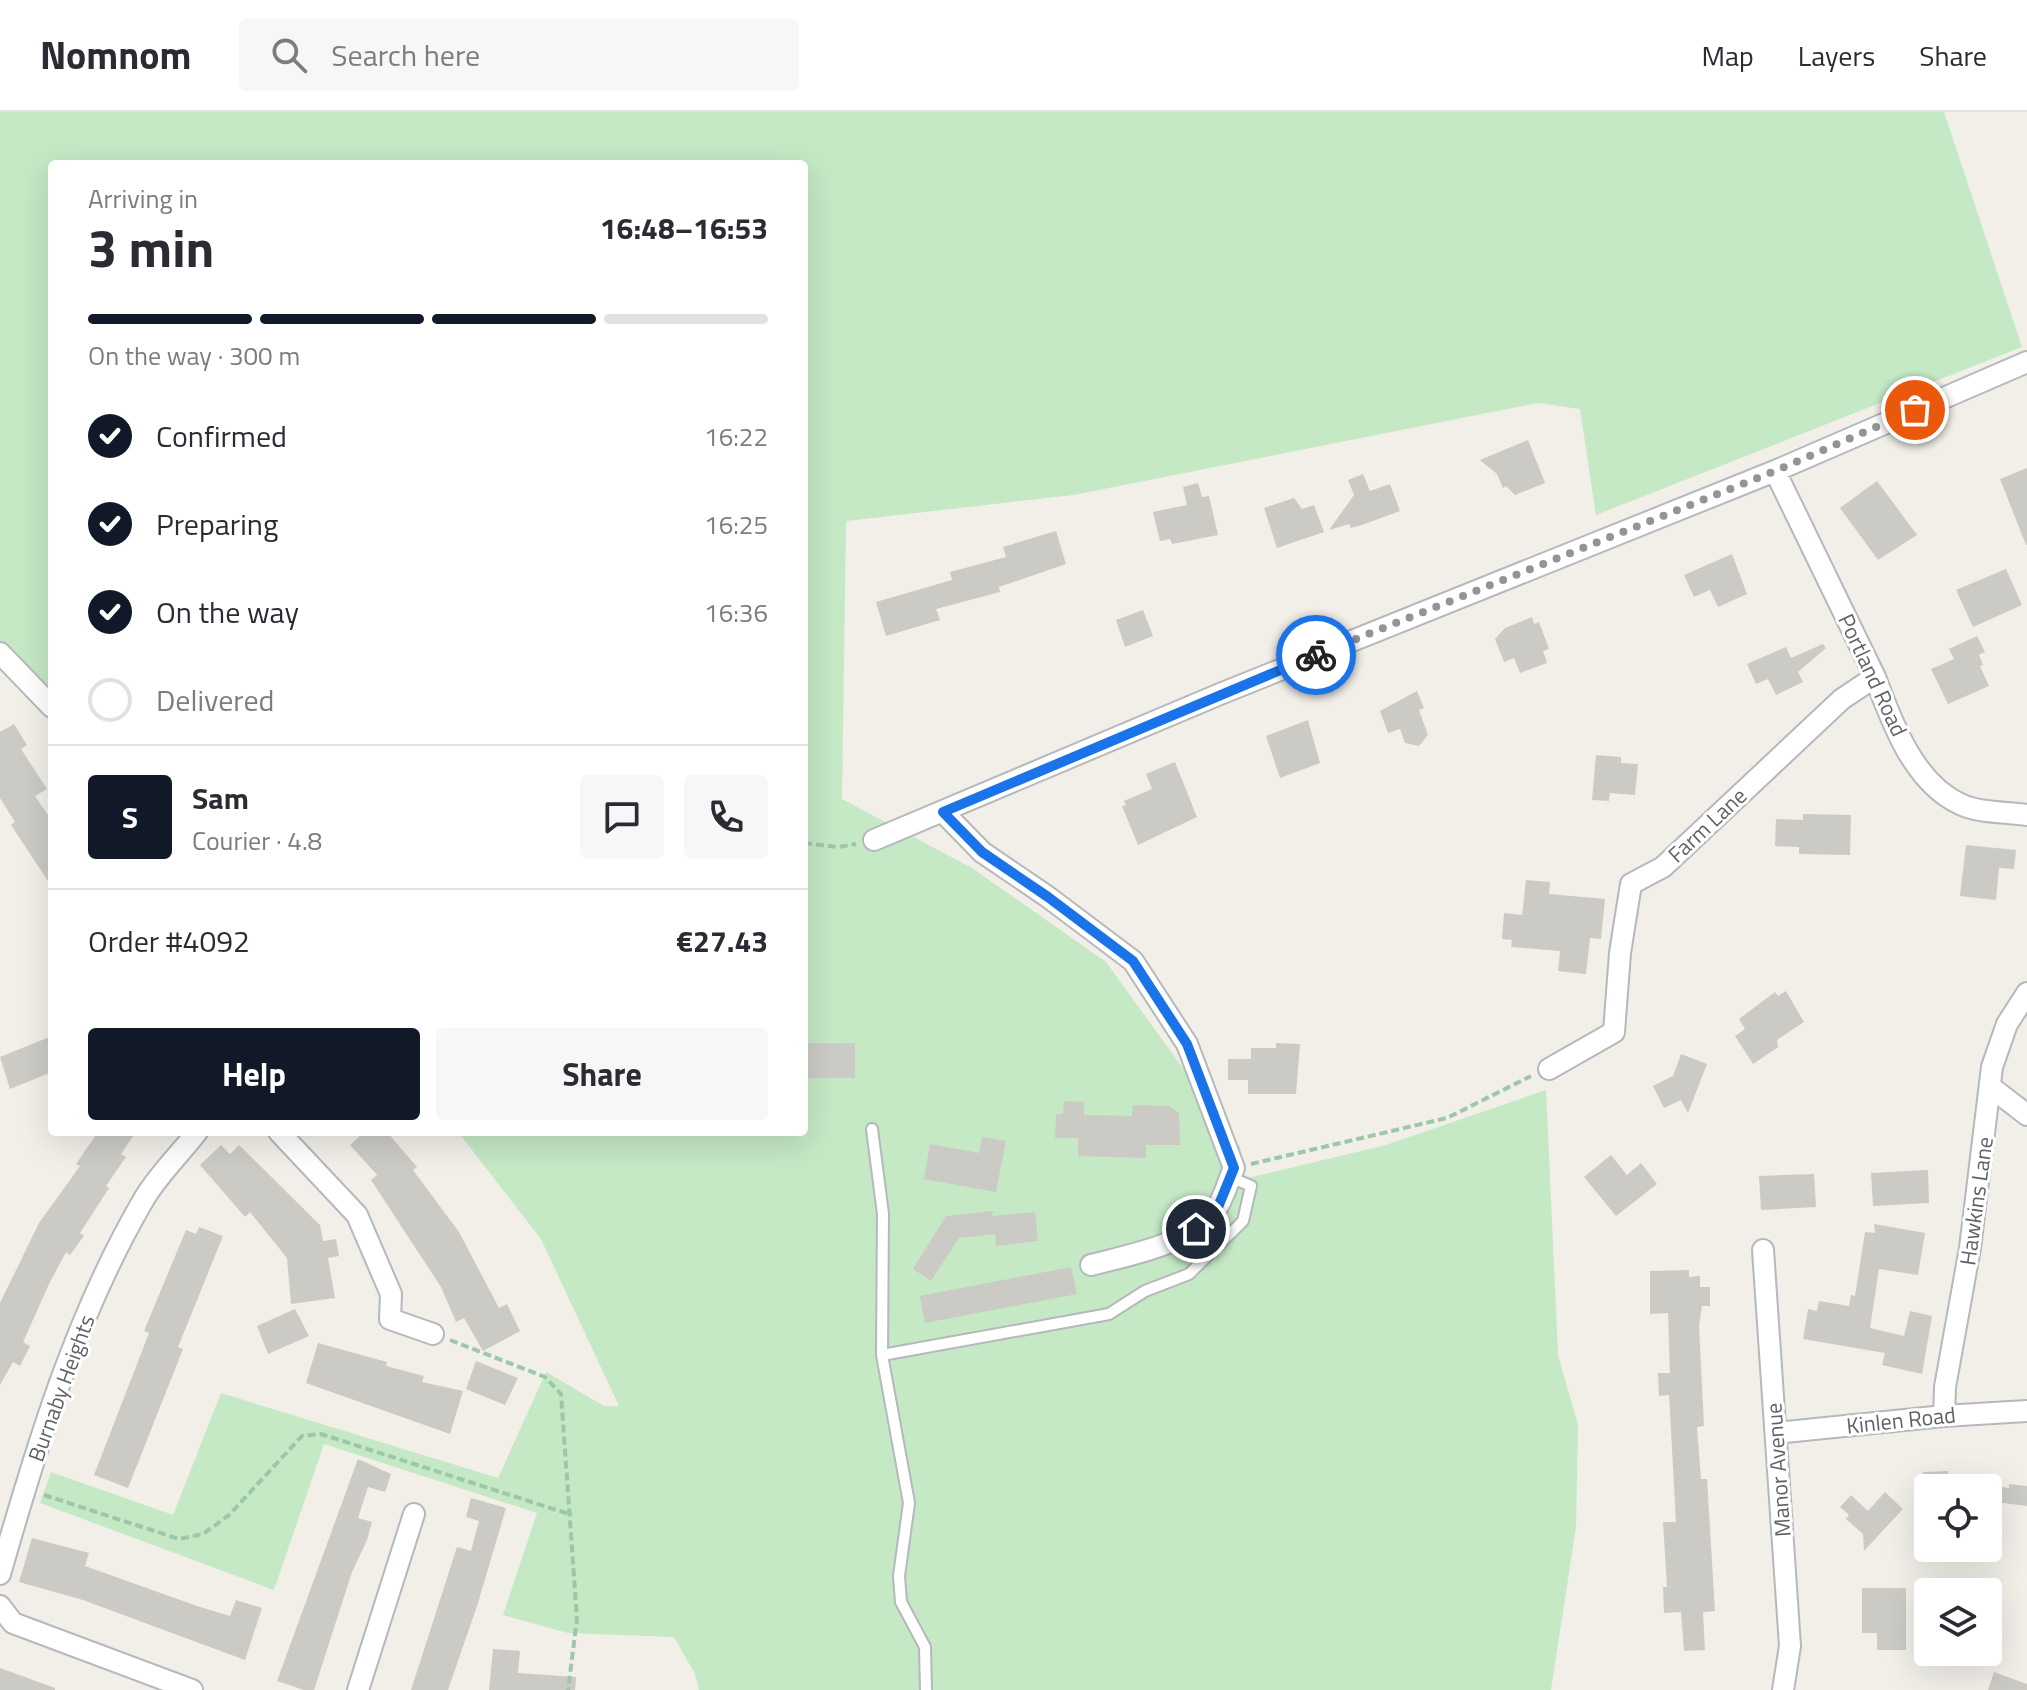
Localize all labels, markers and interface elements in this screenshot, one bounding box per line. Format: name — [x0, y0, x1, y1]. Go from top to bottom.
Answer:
search box — [239, 19, 799, 91]
text: Nomnom — [40, 26, 191, 84]
text: Search here — [331, 32, 480, 78]
icon: search — [267, 33, 311, 77]
text: Map — [1701, 34, 1754, 77]
text: Layers — [1798, 34, 1875, 77]
text: Share — [1919, 34, 1987, 77]
text: Arriving in — [88, 179, 198, 218]
text: 16:48–16:53 — [600, 205, 768, 251]
text: 3 min — [88, 208, 214, 287]
text: On the way · 300 m — [88, 336, 300, 375]
pin — [1881, 376, 1949, 444]
icon: bag — [1893, 388, 1937, 432]
text: Confirmed — [156, 413, 287, 459]
icon: check — [88, 414, 132, 458]
text: 16:22 — [704, 417, 768, 456]
text: Preparing — [156, 501, 278, 547]
icon: check — [88, 502, 132, 546]
text: 16:25 — [704, 505, 768, 544]
text: On the way — [156, 589, 299, 635]
icon: check — [88, 590, 132, 634]
text: 16:36 — [704, 593, 768, 632]
street label: Portland Road — [1830, 608, 1916, 742]
courier — [1276, 615, 1356, 695]
icon: bike — [1294, 633, 1338, 677]
text: Delivered — [156, 677, 274, 723]
text: Sam — [192, 775, 249, 821]
button: chat — [580, 775, 664, 859]
button: phone — [684, 775, 768, 859]
street label: Farm Lane — [1660, 779, 1754, 871]
text: S — [122, 794, 138, 840]
text: Courier · 4.8 — [192, 821, 322, 860]
text: Order #4092 — [88, 918, 250, 964]
text: €27.43 — [676, 918, 768, 964]
button: Help — [88, 1028, 420, 1120]
button: Share — [436, 1028, 768, 1120]
street label: Hawkins Lane — [1950, 1135, 2002, 1267]
pin — [1162, 1195, 1230, 1263]
icon: home — [1174, 1207, 1218, 1251]
street label: Burnaby Heights — [19, 1310, 103, 1466]
street label: Kinlen Road — [1845, 1397, 1957, 1443]
street label: Manor Avenue — [1756, 1402, 1800, 1538]
map controls — [1914, 1474, 2002, 1666]
button: locate — [1914, 1474, 2002, 1562]
button: layers — [1914, 1578, 2002, 1666]

